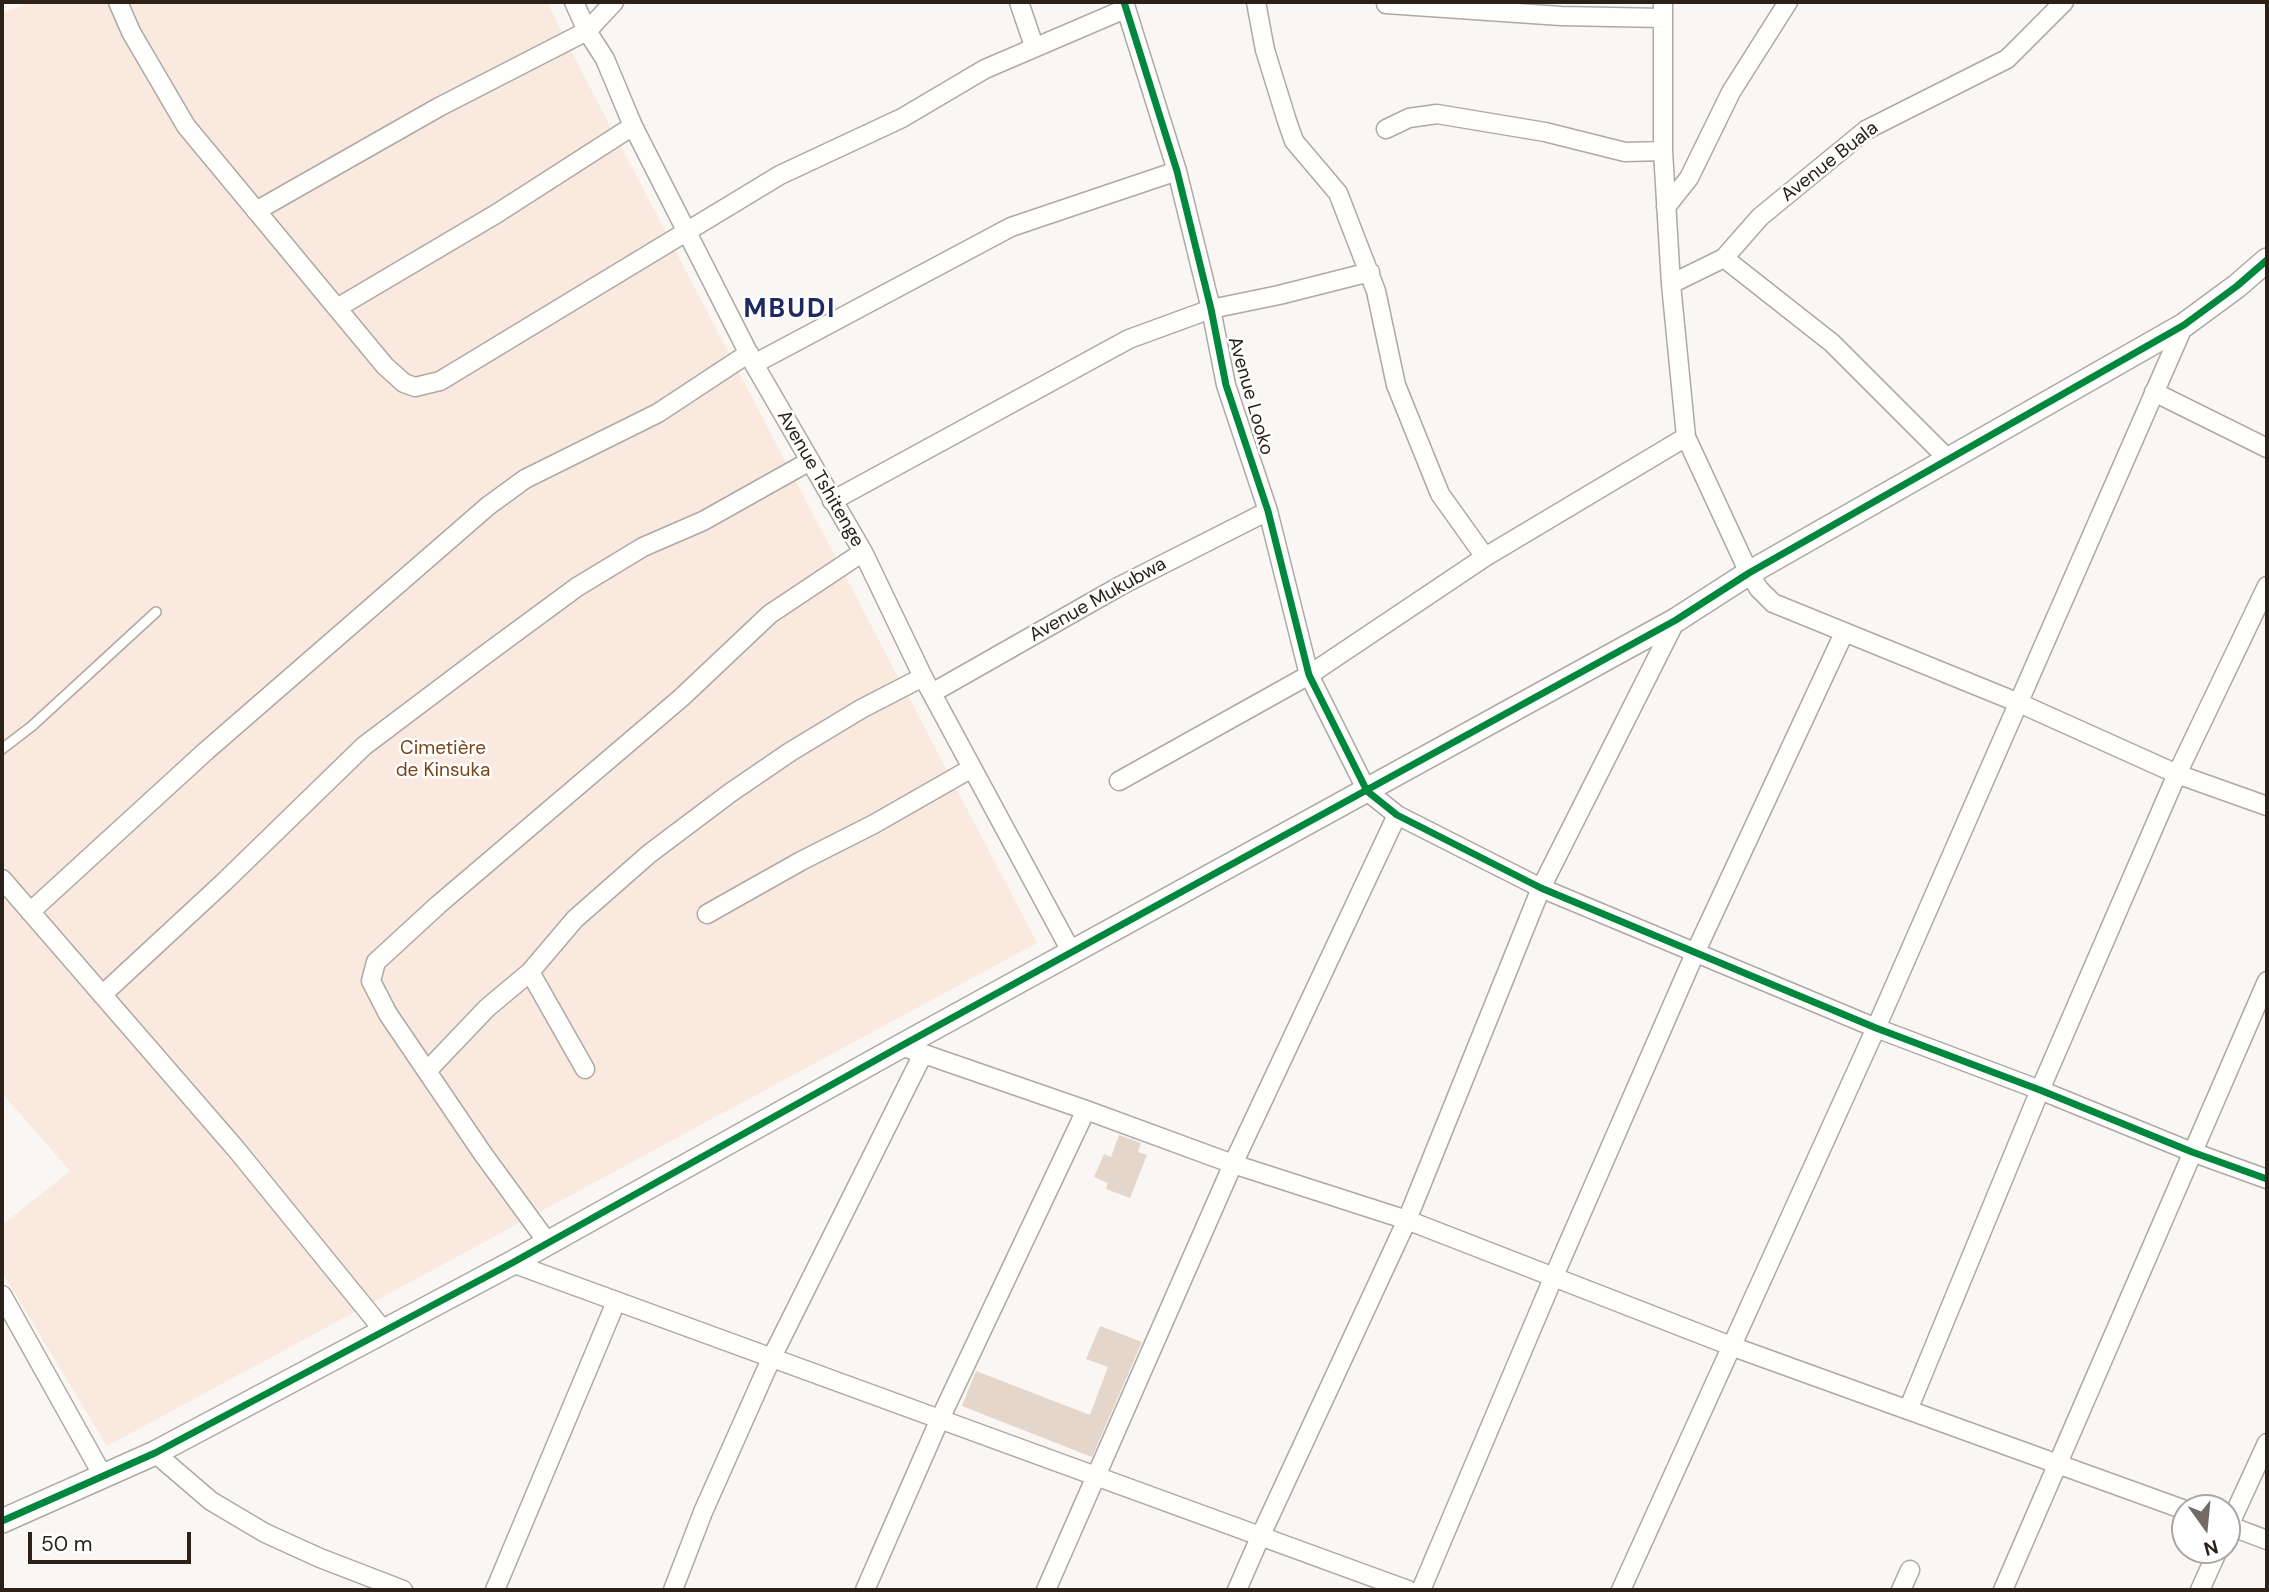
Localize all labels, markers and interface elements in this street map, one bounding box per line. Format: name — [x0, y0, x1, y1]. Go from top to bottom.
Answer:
street label: Avenue Buala — [1777, 117, 1883, 207]
district label: MBUDI — [744, 294, 836, 326]
street label: Avenue Looko — [1222, 334, 1278, 458]
street label: Avenue Tshitenge — [772, 407, 868, 551]
street label: Avenue Mukubwa — [1026, 553, 1170, 647]
park label: Cimetière de Kinsuka — [396, 738, 490, 782]
north arrow — [2171, 1494, 2241, 1564]
scale bar — [32, 1518, 194, 1562]
text: 50 m — [41, 1530, 92, 1558]
text: N — [2201, 1534, 2221, 1562]

